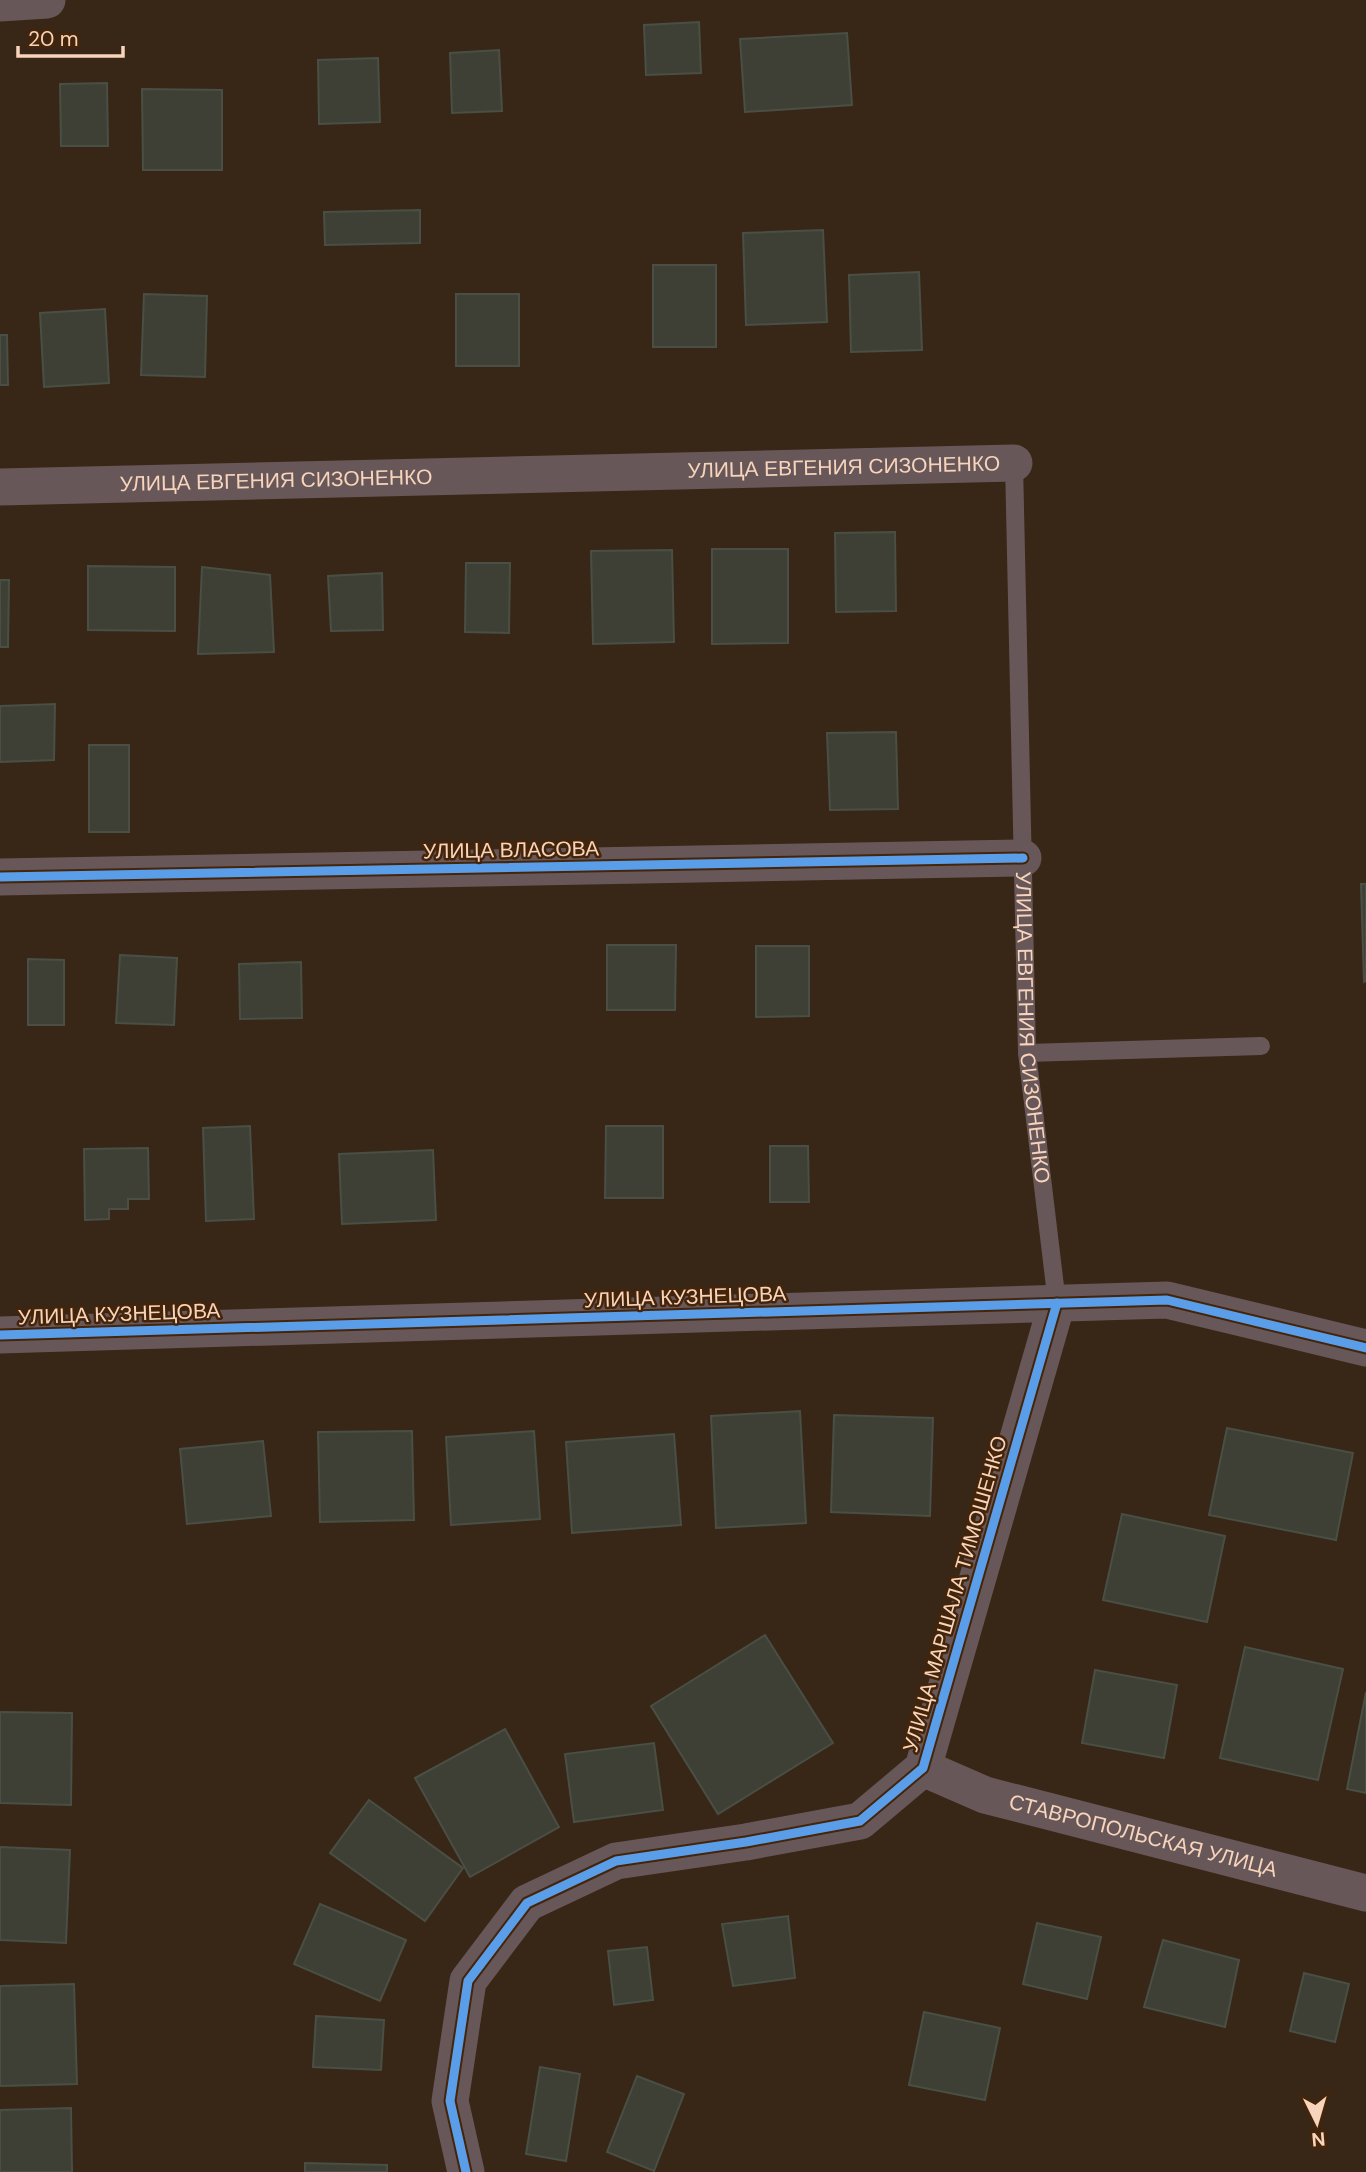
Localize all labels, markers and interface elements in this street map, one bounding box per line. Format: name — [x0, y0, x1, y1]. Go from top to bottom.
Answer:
scale bar — [18, 14, 122, 58]
text: 20 m — [28, 25, 79, 53]
street label: УЛИЦА ЕВГЕНИЯ СИЗОНЕНКО — [687, 449, 1001, 485]
street label: УЛИЦА ЕВГЕНИЯ СИЗОНЕНКО — [119, 463, 433, 498]
street label: УЛИЦА ВЛАСОВА — [423, 834, 599, 866]
street label: УЛИЦА ЕВГЕНИЯ СИЗОНЕНКО — [1009, 871, 1057, 1185]
street label: УЛИЦА КУЗНЕЦОВА — [583, 1279, 787, 1315]
street label: УЛИЦА КУЗНЕЦОВА — [17, 1296, 221, 1332]
street label: УЛИЦА МАРШАЛА ТИМОШЕНКО — [896, 1433, 1014, 1755]
street label: СТАВРОПОЛЬСКАЯ УЛИЦА — [1006, 1788, 1280, 1884]
north arrow — [1282, 2088, 1352, 2158]
text: N — [1310, 2126, 1326, 2152]

